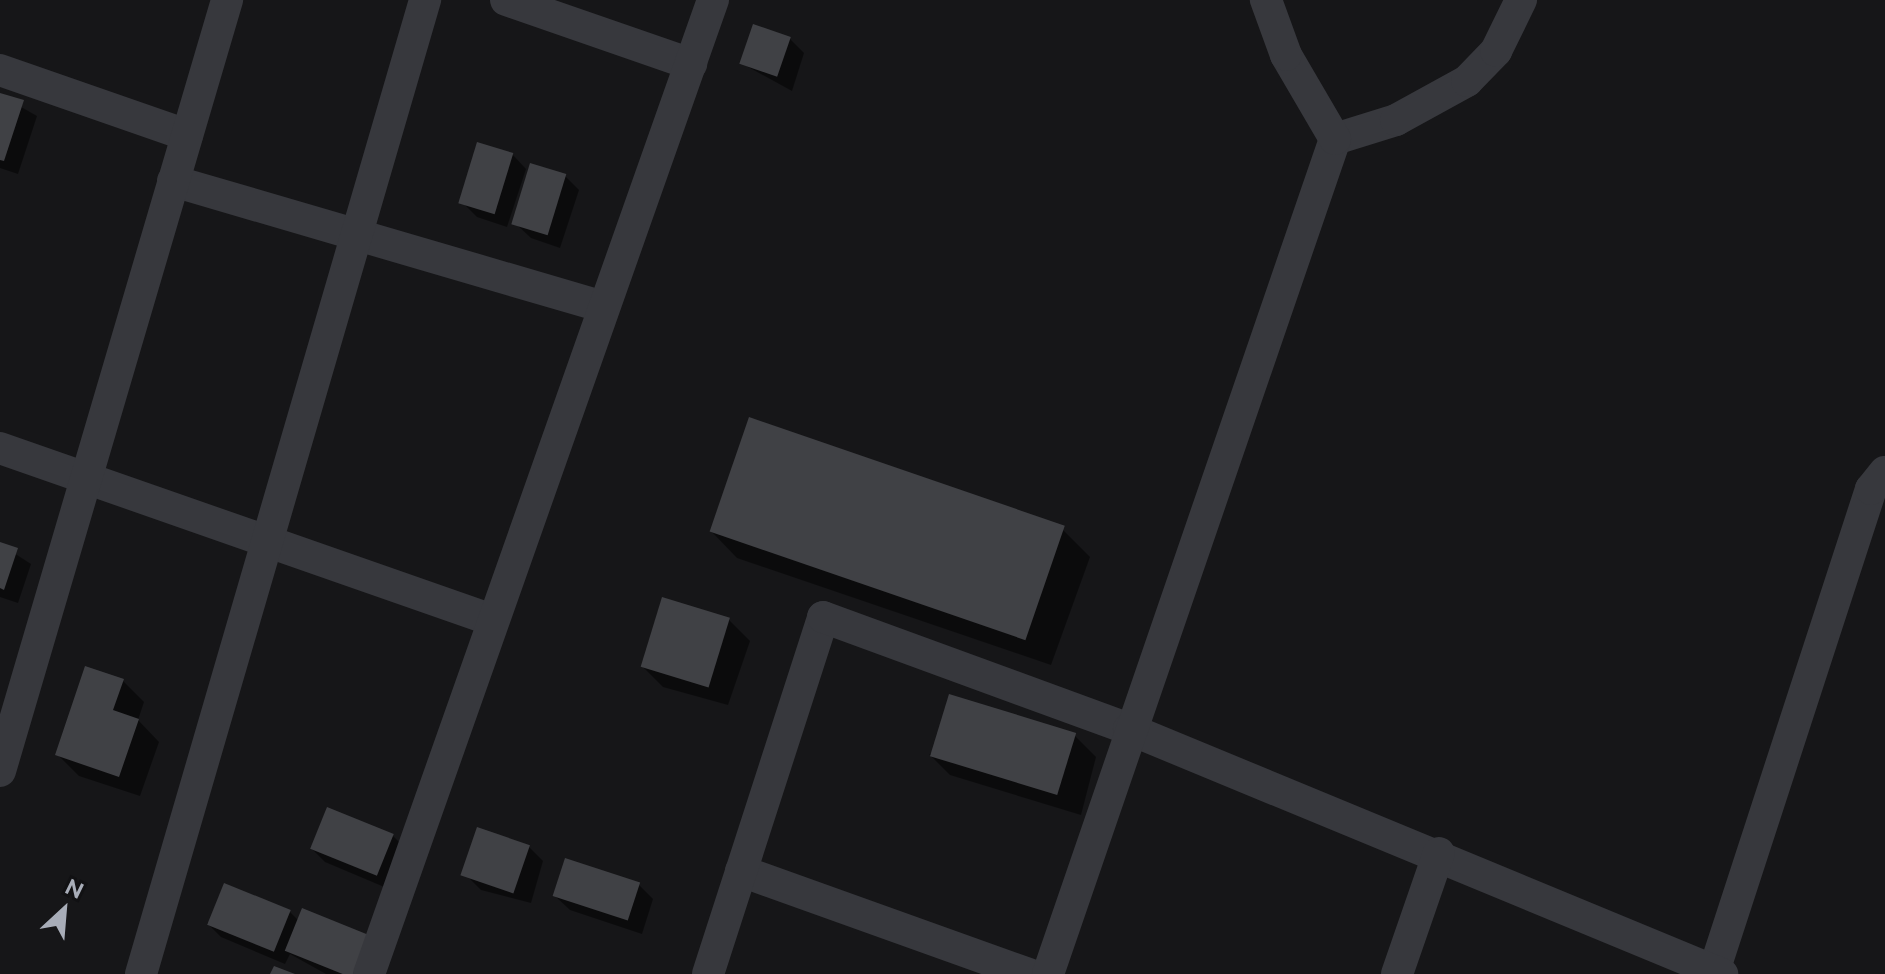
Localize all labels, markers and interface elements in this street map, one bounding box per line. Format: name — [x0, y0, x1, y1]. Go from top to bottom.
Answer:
north arrow — [24, 870, 104, 950]
text: N — [61, 873, 88, 904]

